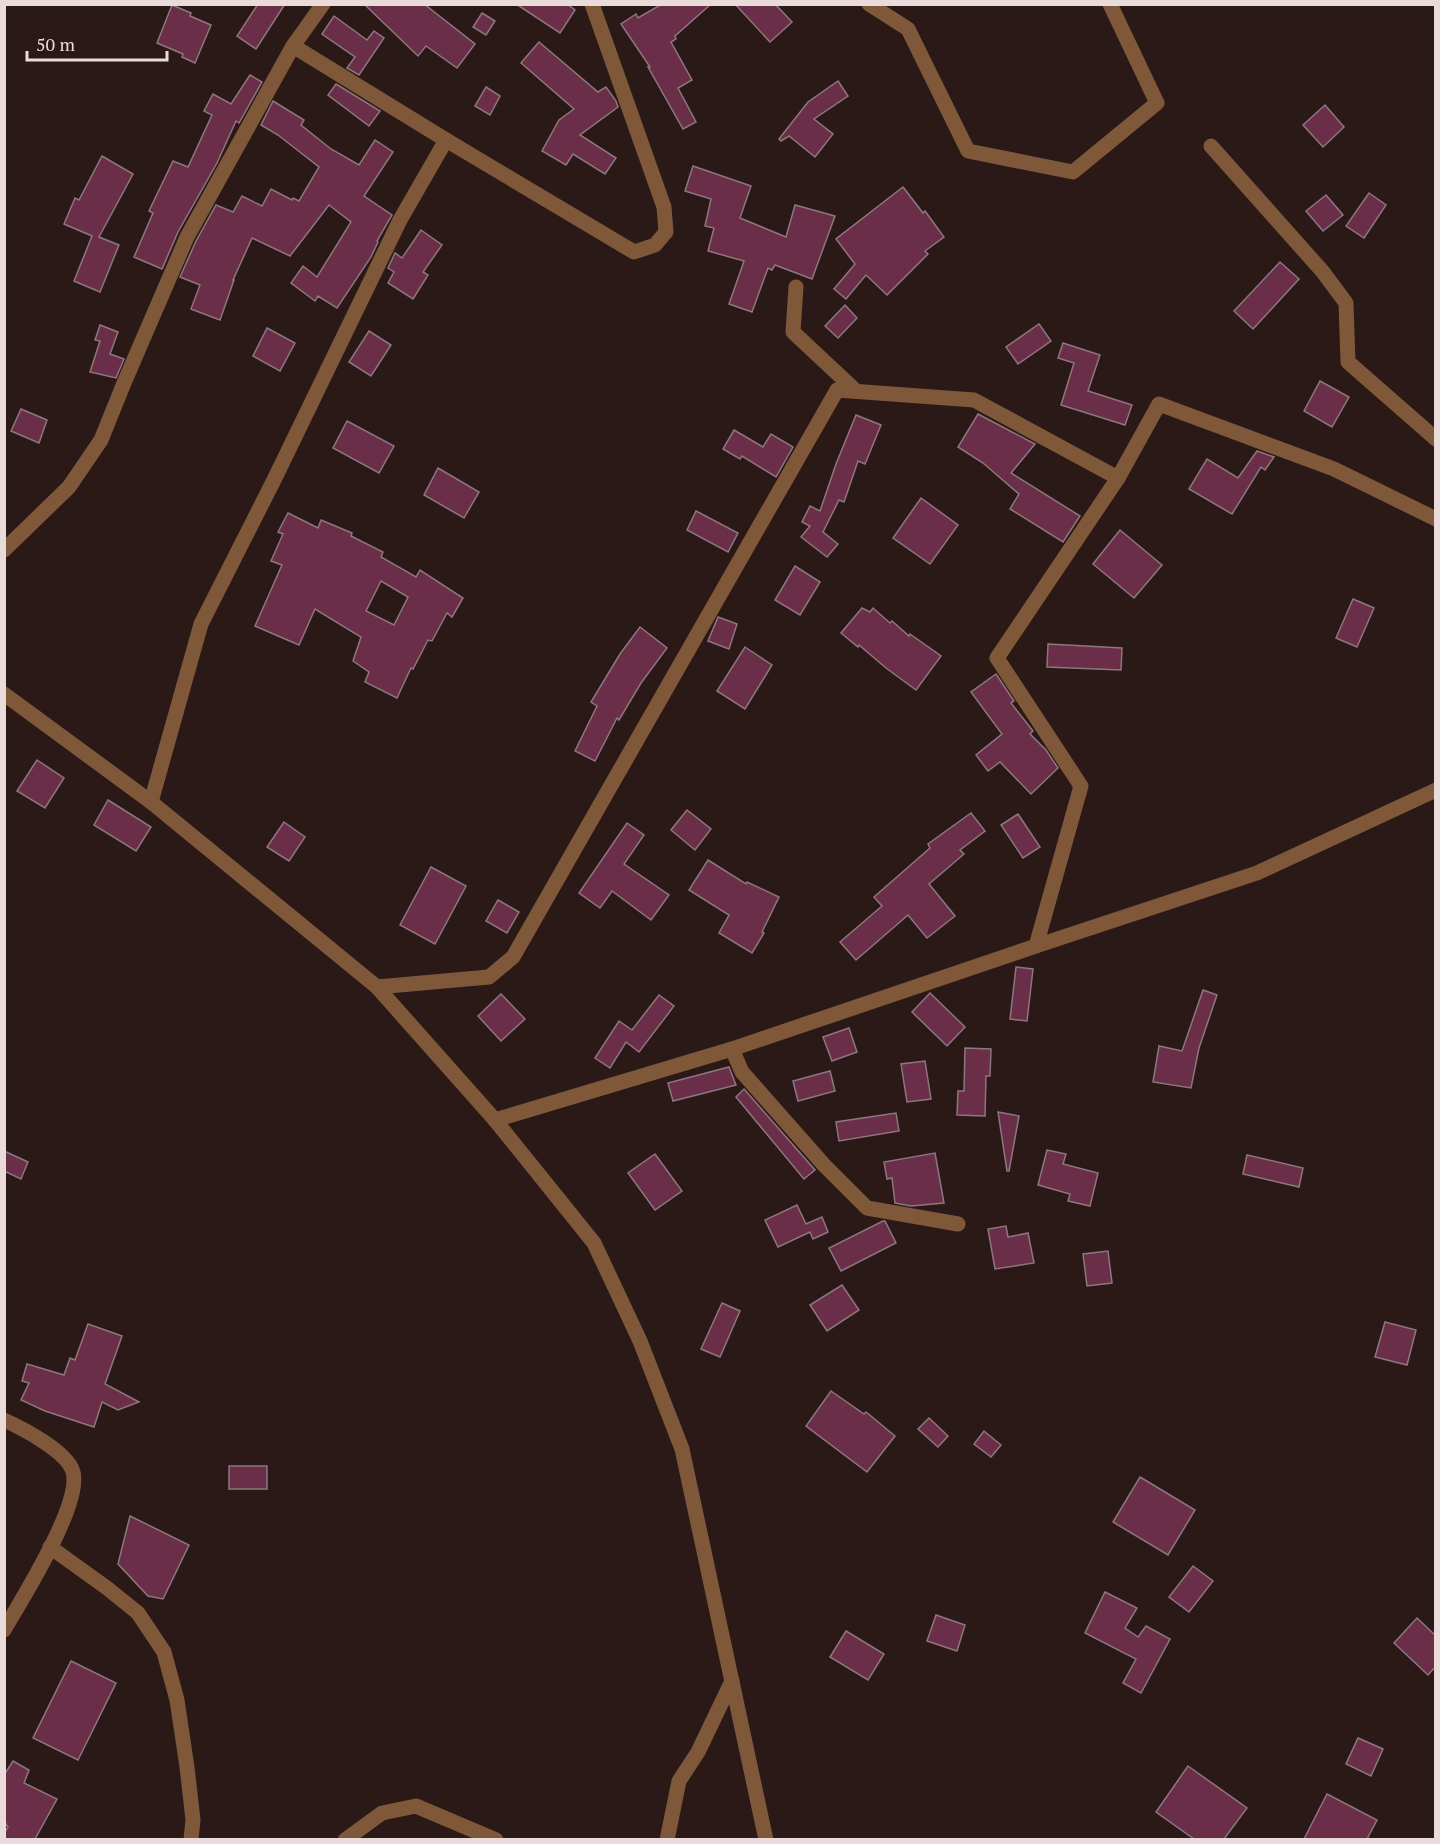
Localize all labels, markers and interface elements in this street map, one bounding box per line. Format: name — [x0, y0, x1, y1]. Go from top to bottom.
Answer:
scale bar — [27, 24, 166, 62]
text: 50 m — [36, 32, 76, 56]

